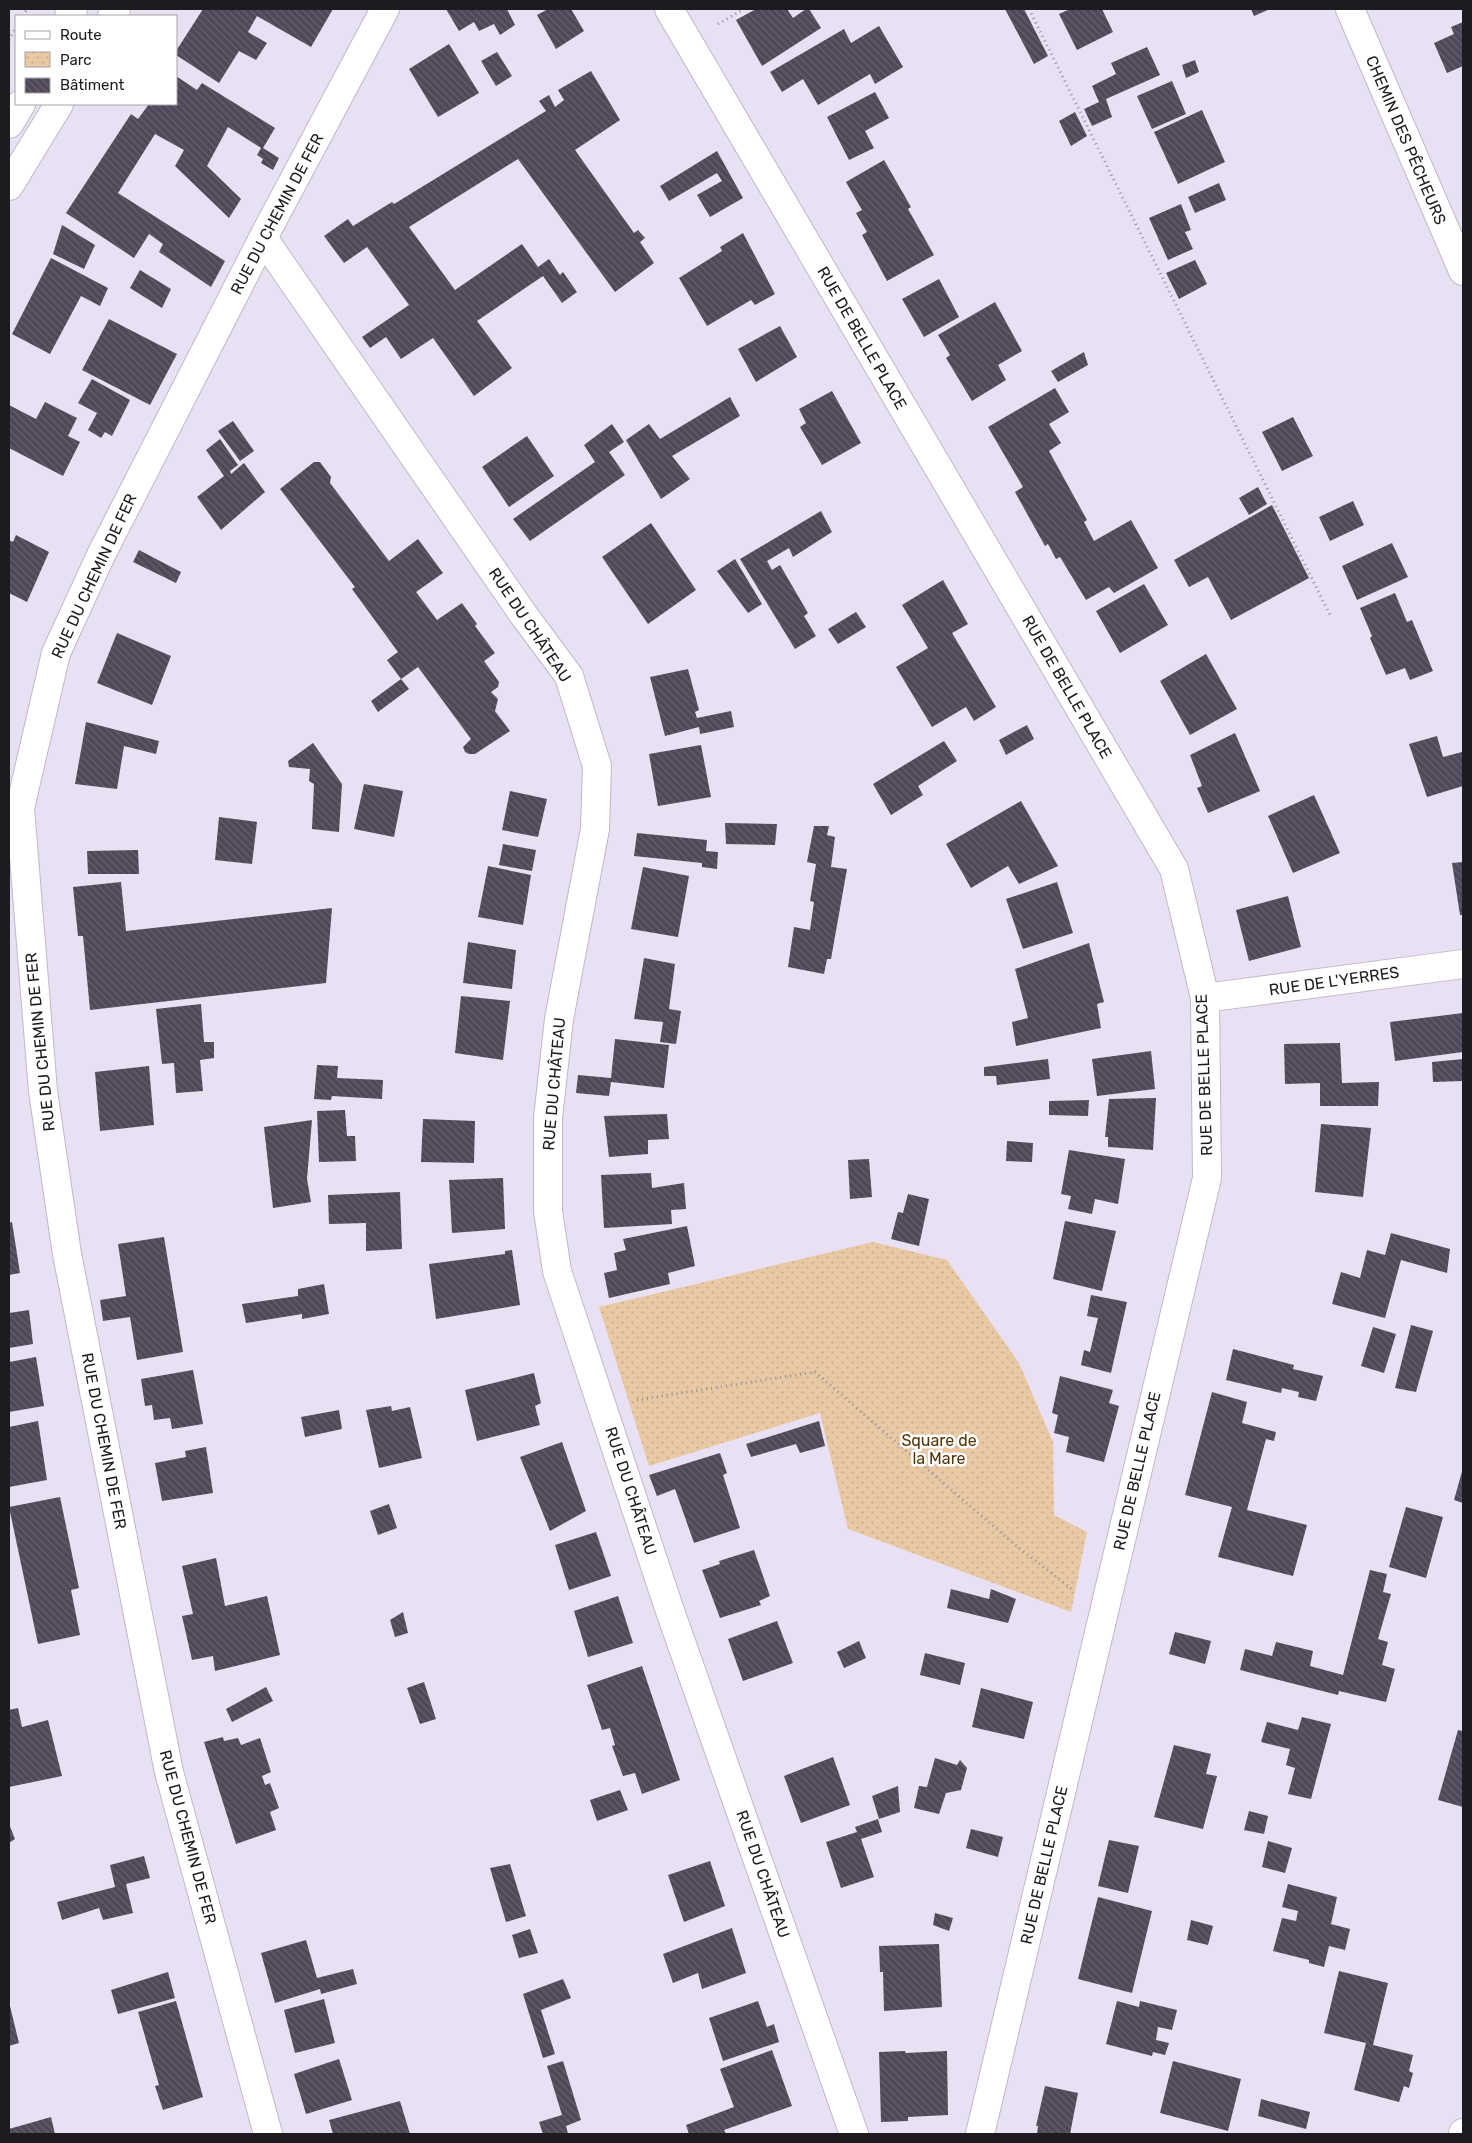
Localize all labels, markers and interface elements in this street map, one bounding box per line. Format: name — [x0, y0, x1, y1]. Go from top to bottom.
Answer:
legend — [15, 15, 178, 105]
text: Route — [60, 26, 102, 44]
text: Parc — [60, 51, 92, 69]
street label: CHEMIN DES PÊCHEURS — [1362, 53, 1450, 227]
text: Bâtiment — [60, 76, 124, 94]
street label: RUE DU CHEMIN DE FER — [226, 130, 328, 298]
street label: RUE DE BELLE PLACE — [813, 263, 911, 413]
street label: RUE DU CHEMIN DE FER — [47, 491, 141, 661]
street label: RUE DU CHÂTEAU — [485, 564, 575, 686]
street label: RUE DE BELLE PLACE — [1018, 612, 1116, 762]
street label: RUE DU CHEMIN DE FER — [21, 952, 59, 1132]
street label: RUE DE L'YERRES — [1268, 962, 1400, 1000]
street label: RUE DE BELLE PLACE — [1192, 994, 1216, 1156]
street label: RUE DU CHÂTEAU — [539, 1017, 569, 1151]
street label: RUE DU CHEMIN DE FER — [78, 1351, 130, 1531]
street label: RUE DE BELLE PLACE — [1110, 1390, 1164, 1552]
street label: RUE DU CHÂTEAU — [601, 1424, 661, 1558]
park label: Square de la Mare — [901, 1431, 977, 1468]
street label: RUE DU CHEMIN DE FER — [156, 1748, 220, 1926]
street label: RUE DE BELLE PLACE — [1017, 1784, 1071, 1946]
street label: RUE DU CHÂTEAU — [732, 1808, 794, 1940]

